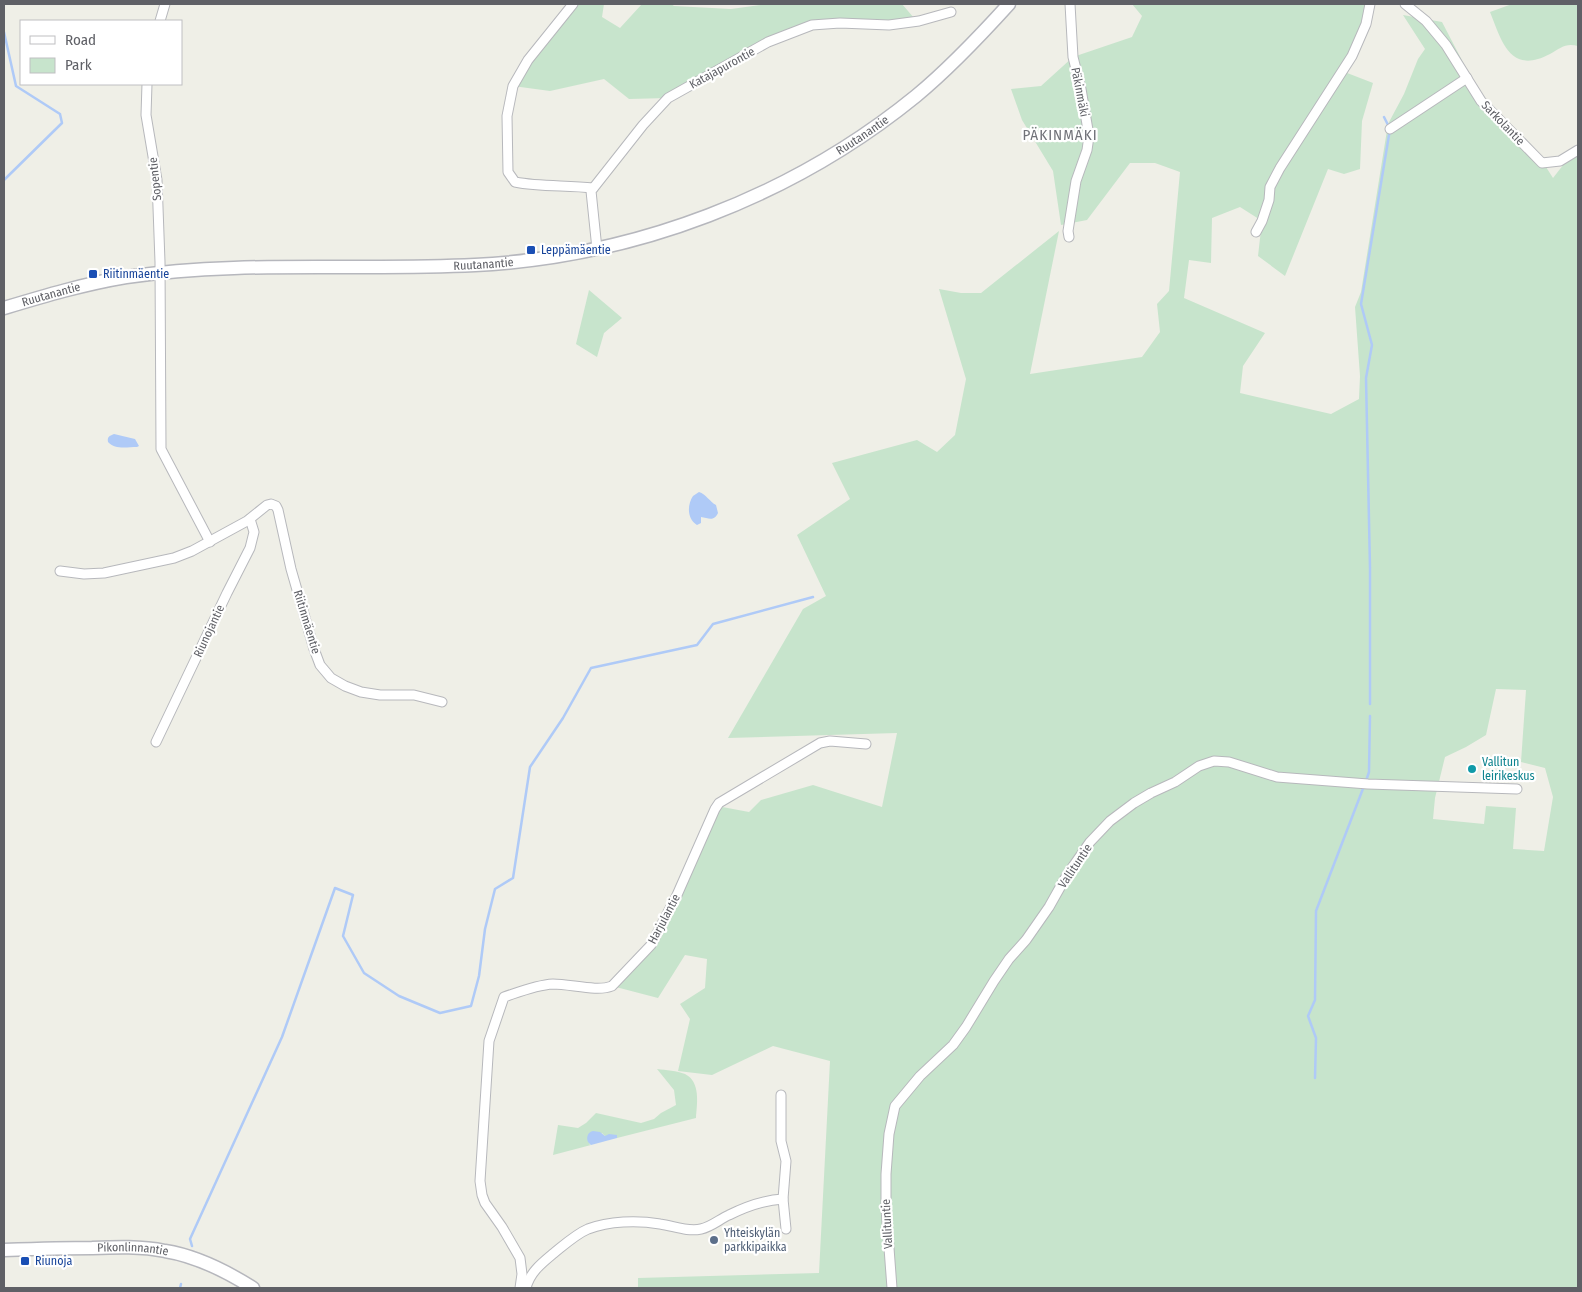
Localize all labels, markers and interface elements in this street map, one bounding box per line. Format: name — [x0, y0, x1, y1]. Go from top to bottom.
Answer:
legend — [20, 20, 182, 85]
text: Road — [65, 31, 96, 49]
street label: Katajapurontie — [687, 44, 757, 92]
text: Park — [65, 56, 92, 74]
street label: Päkinmäki — [1068, 66, 1092, 118]
street label: Sarkolantie — [1479, 98, 1528, 148]
street label: Ruutanantie — [834, 113, 891, 158]
district label: PÄKINMÄKI — [1022, 126, 1098, 144]
street label: Sopentie — [146, 156, 164, 202]
place label: Leppämäentie — [541, 243, 611, 257]
marker: Leppämäentie — [525, 244, 537, 256]
street label: Ruutanantie — [453, 255, 514, 273]
place label: Riitinmäentie — [103, 267, 169, 281]
marker: Riitinmäentie — [87, 268, 99, 280]
street label: Ruutanantie — [20, 280, 82, 309]
street label: Riitinmäentie — [291, 588, 323, 656]
street label: Riunojantie — [191, 602, 227, 660]
place label: Vallitun leirikeskus — [1482, 755, 1535, 783]
marker: Vallitun leirikeskus — [1466, 763, 1478, 775]
street label: Vallituntie — [1055, 841, 1095, 891]
street label: Harjulantie — [645, 892, 683, 946]
street label: Vallituntie — [879, 1199, 895, 1249]
place label: Yhteiskylän parkkipaikka — [724, 1226, 787, 1254]
marker: Yhteiskylän parkkipaikka — [708, 1234, 720, 1246]
street label: Pikonlinnantie — [97, 1240, 170, 1258]
place label: Riunoja — [35, 1254, 73, 1268]
marker: Riunoja — [19, 1255, 31, 1267]

